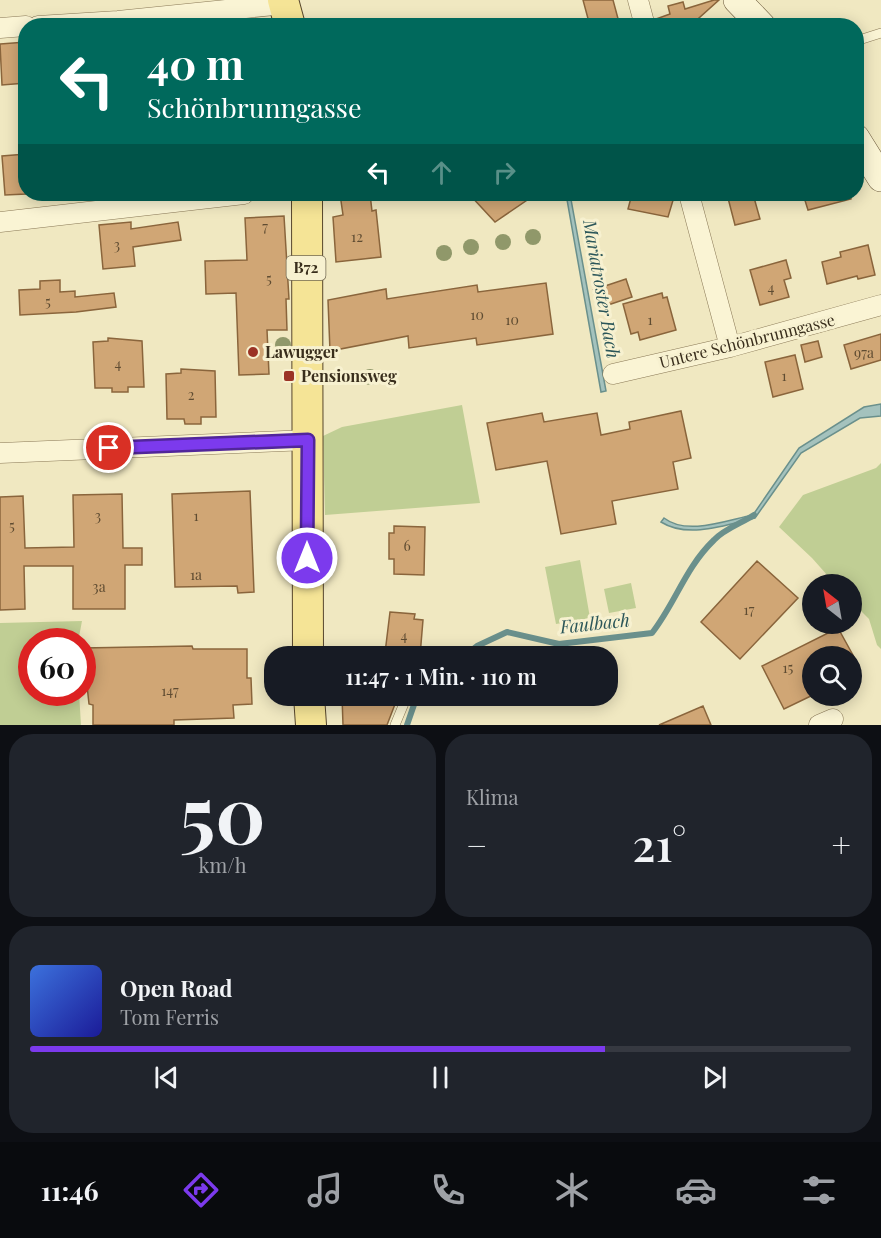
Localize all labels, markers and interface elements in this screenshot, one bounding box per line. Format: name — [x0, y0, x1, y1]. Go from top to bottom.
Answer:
text: 40 m — [147, 35, 244, 91]
icon: left — [48, 42, 126, 120]
text: Schönbrunngasse — [147, 89, 362, 125]
icon: left — [362, 156, 395, 189]
icon: ahead — [425, 156, 458, 189]
icon: right — [488, 156, 521, 189]
house number: 7 — [262, 217, 268, 236]
water label: Mariatroster Bach — [578, 217, 626, 360]
house number: 12 — [351, 227, 363, 246]
house number: 3 — [114, 235, 120, 254]
road number: B72 — [286, 256, 326, 280]
house number: 5 — [266, 269, 272, 288]
house number: 4 — [768, 278, 775, 297]
house number: 5 — [45, 292, 51, 311]
house number: 10 — [470, 305, 484, 324]
street label: Untere Schönbrunngasse — [657, 309, 837, 372]
house number: 10 — [505, 310, 519, 329]
house number: 1 — [647, 310, 653, 329]
place label: Lawugger — [265, 341, 339, 362]
house number: 97a — [854, 343, 874, 362]
marker: Lawugger — [246, 345, 260, 359]
house number: 4 — [115, 354, 122, 373]
place label: Pensionsweg — [301, 365, 397, 386]
house number: 1 — [781, 366, 787, 385]
marker: Pensionsweg — [282, 369, 296, 383]
house number: 2 — [188, 385, 195, 404]
pin — [83, 422, 134, 473]
icon: arrive — [92, 431, 125, 464]
house number: 3 — [95, 506, 101, 525]
house number: 1 — [193, 506, 199, 525]
house number: 5 — [9, 516, 15, 535]
position arrow — [275, 526, 339, 590]
house number: 6 — [403, 536, 411, 555]
house number: 1a — [190, 565, 202, 584]
north arrow — [802, 574, 862, 634]
map controls — [802, 574, 862, 706]
house number: 3a — [92, 577, 106, 596]
house number: 17 — [744, 600, 755, 619]
water label: Faulbach — [558, 607, 631, 639]
house number: 4 — [401, 626, 408, 645]
speed limit sign: 60 — [18, 628, 96, 706]
button: search — [802, 646, 862, 706]
house number: 15 — [783, 658, 794, 677]
text: 11:47 · 1 Min. · 110 m — [345, 661, 537, 691]
house number: 147 — [161, 681, 179, 700]
text: 50 — [179, 760, 266, 864]
text: Klima — [466, 783, 518, 810]
text: 21° — [633, 813, 686, 873]
text: − — [466, 822, 487, 866]
text: + — [832, 822, 851, 866]
text: km/h — [199, 851, 246, 878]
text: Open Road — [120, 973, 232, 1003]
text: Tom Ferris — [120, 1003, 219, 1030]
icon: previous — [150, 1061, 183, 1094]
icon: pause — [424, 1061, 457, 1094]
icon: next — [698, 1061, 731, 1094]
icon: directions — [180, 1169, 222, 1211]
icon: music — [304, 1169, 346, 1211]
icon: phone — [427, 1169, 469, 1211]
icon: climate — [551, 1169, 593, 1211]
icon: car — [675, 1169, 717, 1211]
icon: filters — [798, 1169, 840, 1211]
text: 11:46 — [41, 1172, 99, 1208]

